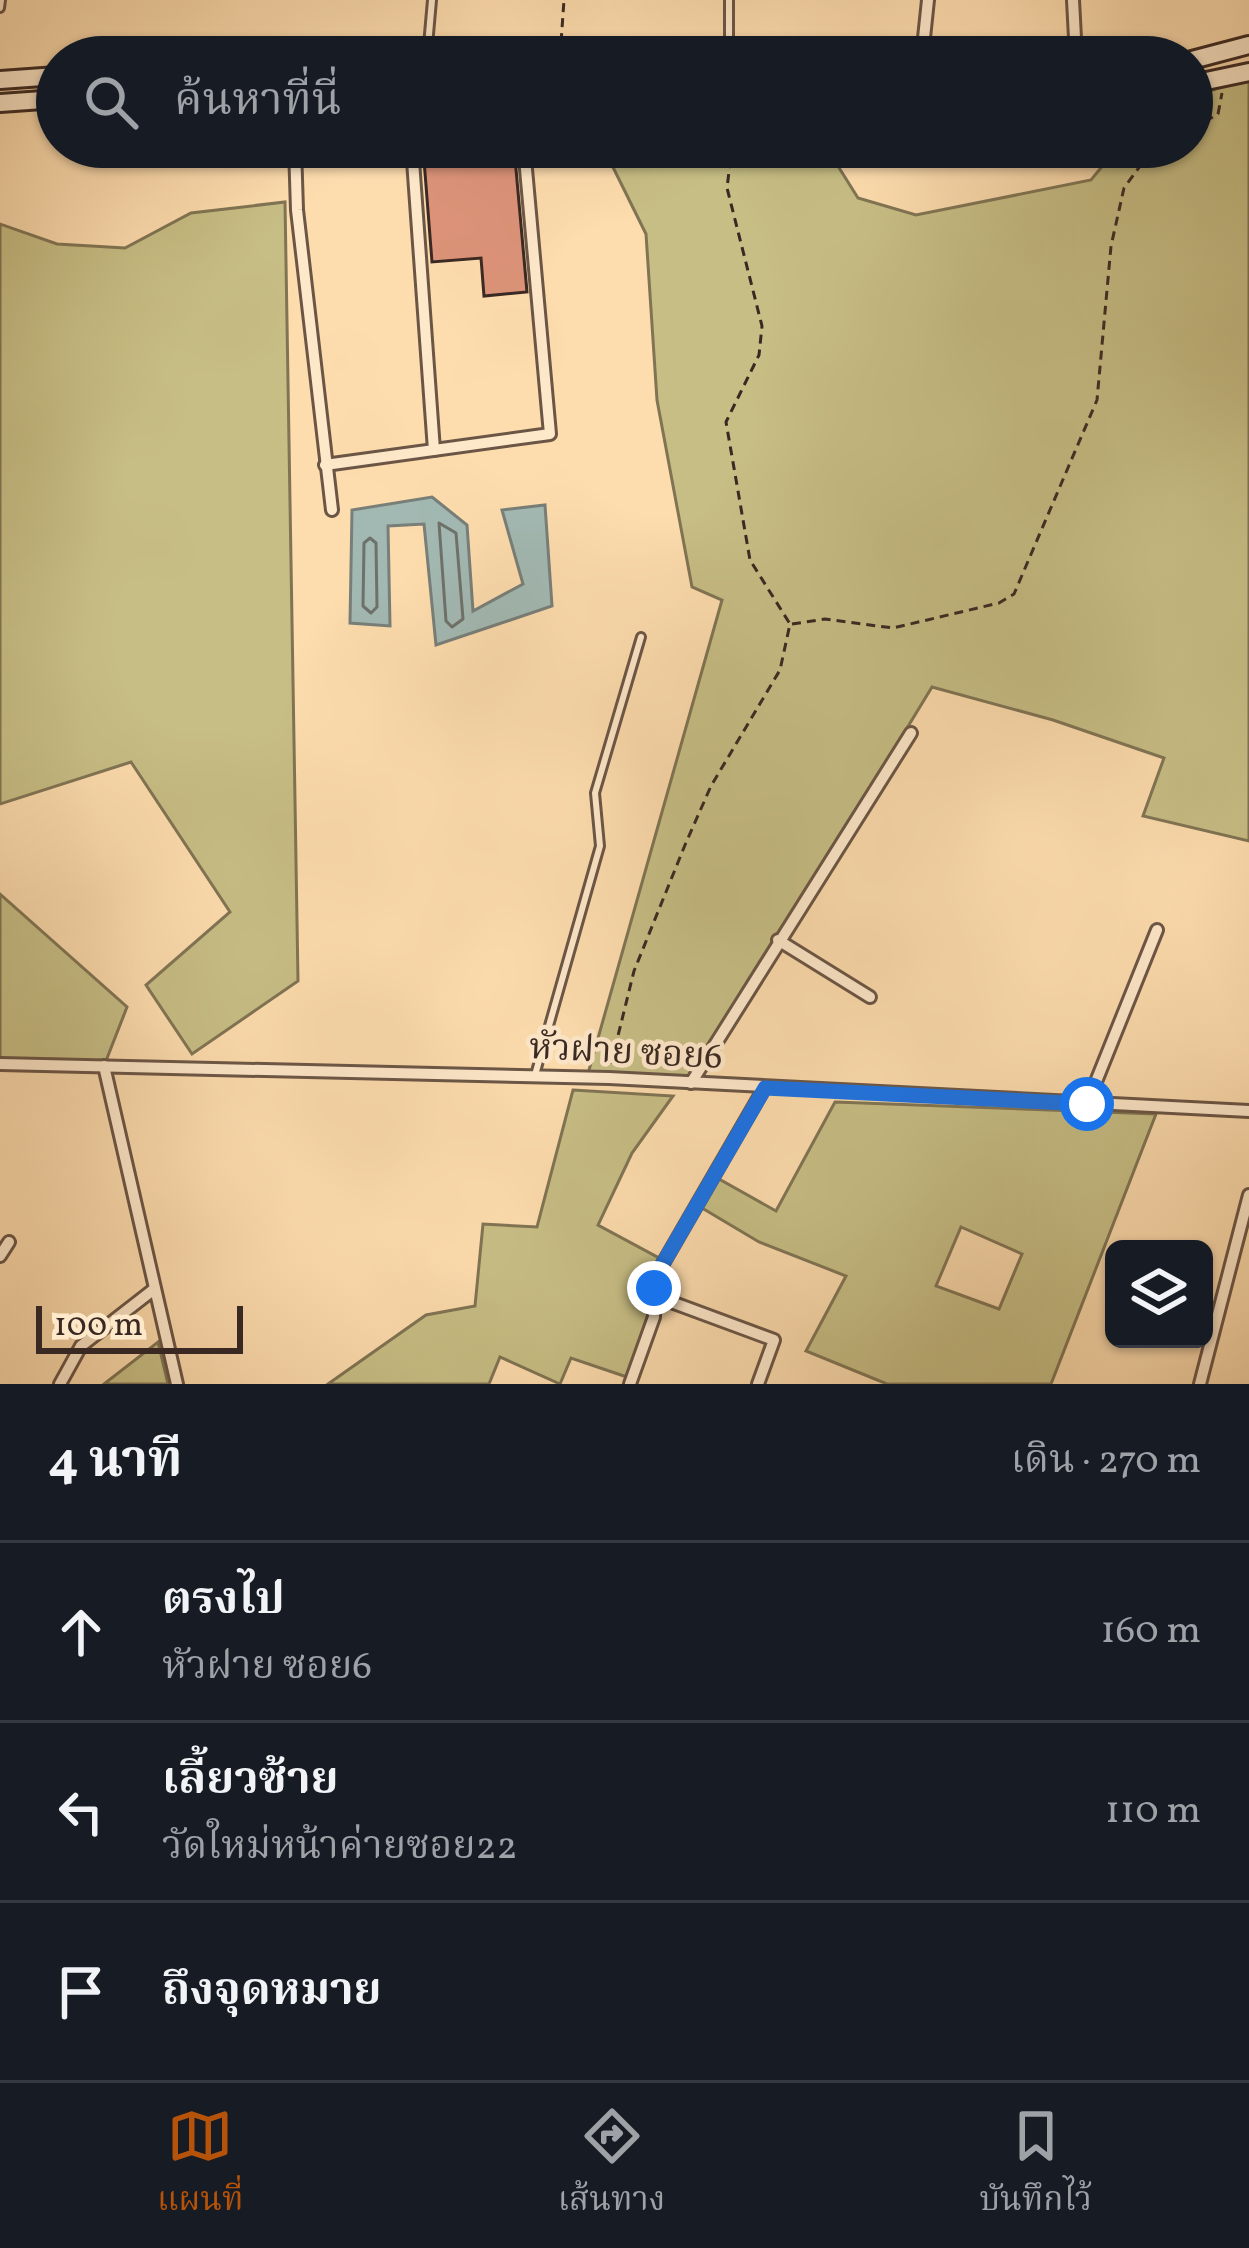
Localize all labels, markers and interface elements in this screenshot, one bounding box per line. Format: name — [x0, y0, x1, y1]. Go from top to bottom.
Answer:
search box — [36, 36, 1213, 168]
icon: search — [78, 69, 144, 135]
text: ค้นหาที่นี่ — [174, 71, 342, 134]
street label: หัวฝาย ซอย6 — [528, 1024, 724, 1084]
route start — [1060, 1077, 1114, 1131]
map controls — [1105, 1240, 1213, 1348]
button: layers — [1105, 1240, 1213, 1348]
route end — [627, 1261, 681, 1315]
scale bar — [36, 1300, 243, 1353]
text: 100 m — [54, 1304, 143, 1350]
text: 4 นาที — [48, 1427, 182, 1498]
text: เดิน · 270 m — [1011, 1435, 1201, 1489]
text: ตรงไป — [162, 1570, 285, 1633]
icon: ahead — [48, 1599, 114, 1665]
text: 160 m — [1100, 1605, 1201, 1659]
text: หัวฝาย ซอย6 — [162, 1641, 372, 1695]
text: เลี้ยวซ้าย — [162, 1750, 338, 1813]
icon: left — [48, 1779, 114, 1845]
text: 110 m — [1105, 1785, 1201, 1839]
text: วัดใหม่หน้าค่ายซอย22 — [162, 1821, 517, 1875]
icon: arrive — [48, 1959, 114, 2025]
text: ถึงจุดหมาย — [162, 1961, 382, 2024]
tab: แผนที่ — [157, 2103, 244, 2228]
tab: เส้นทาง — [558, 2103, 665, 2228]
tab: บันทึกไว้ — [979, 2103, 1092, 2228]

